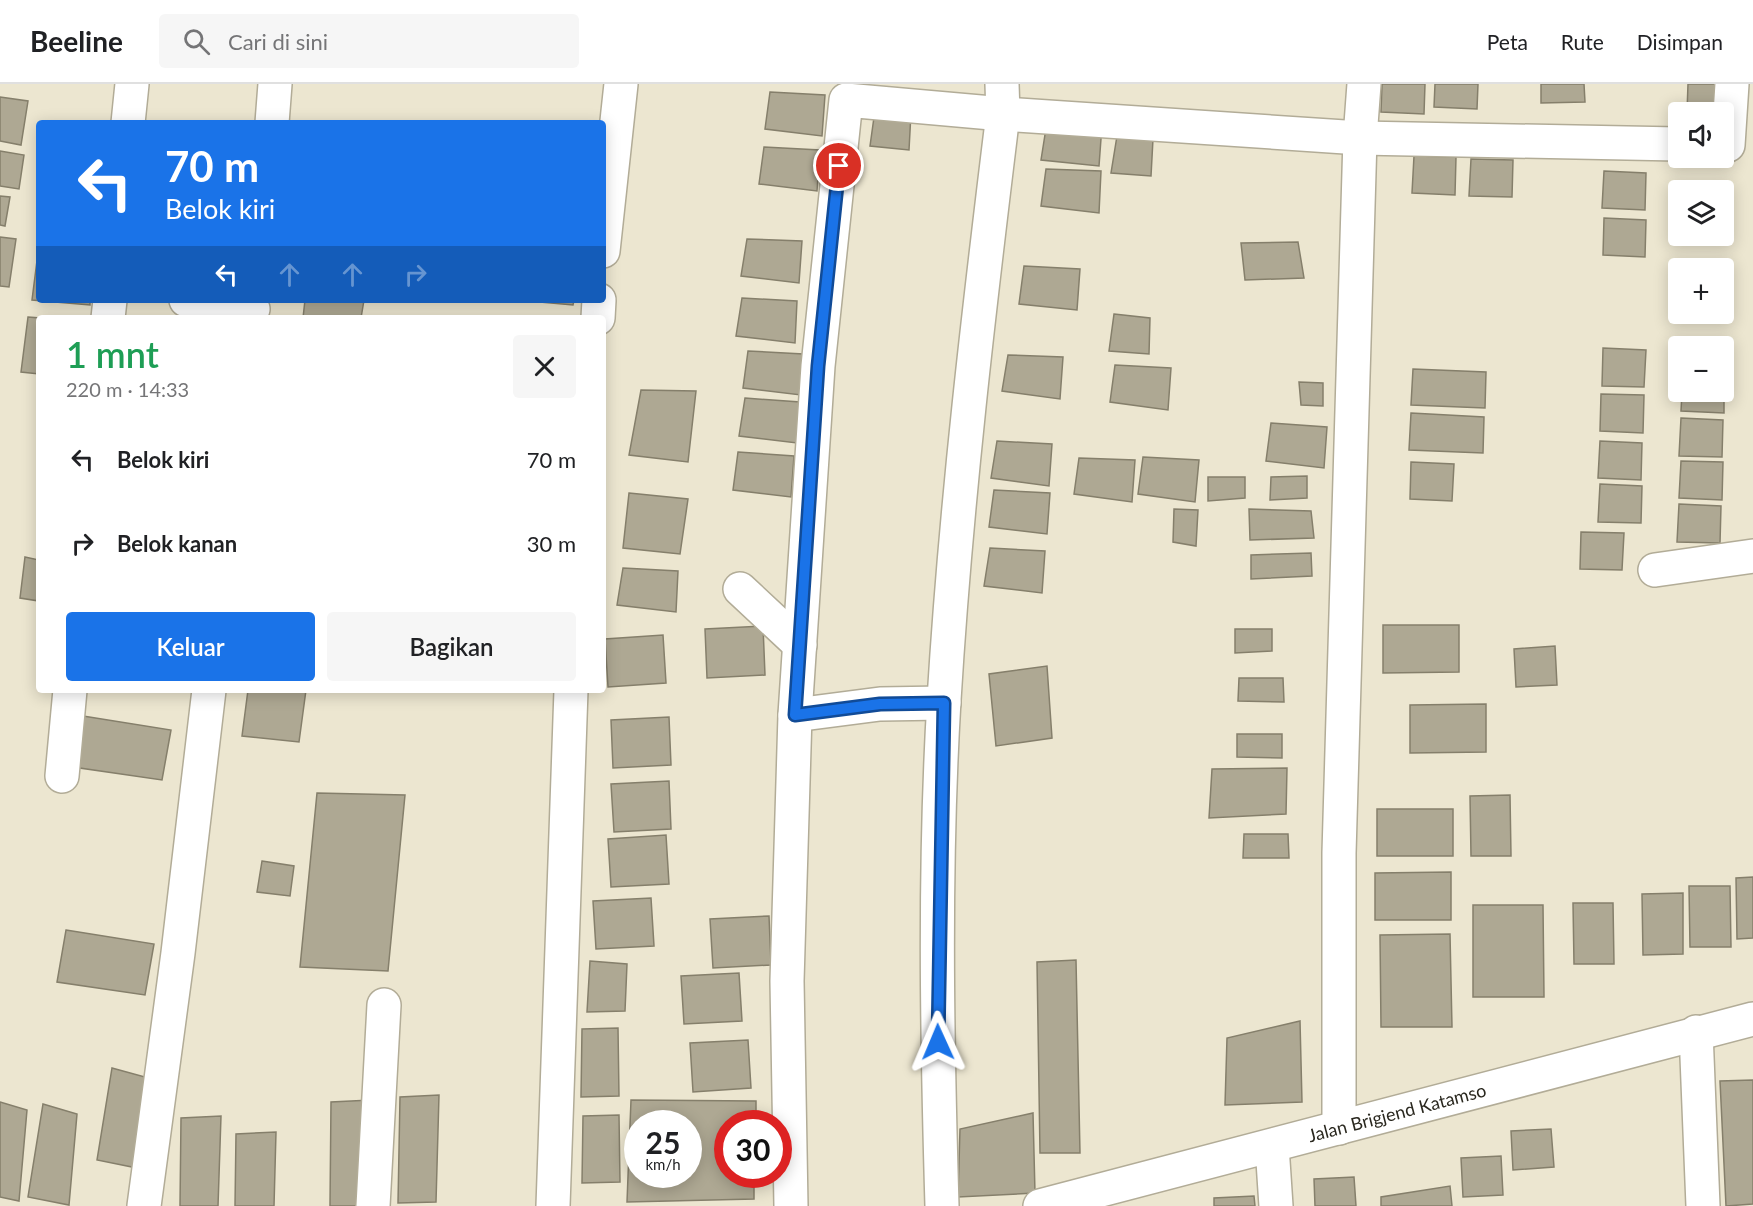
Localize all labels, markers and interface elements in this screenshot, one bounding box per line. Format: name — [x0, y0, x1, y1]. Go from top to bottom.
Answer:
search box — [159, 14, 579, 68]
text: Beeline — [30, 24, 123, 58]
icon: search — [180, 25, 213, 58]
text: Cari di sini — [228, 28, 328, 55]
text: Peta — [1487, 29, 1528, 54]
text: Rute — [1561, 29, 1604, 54]
text: Disimpan — [1637, 29, 1723, 54]
map controls — [1668, 102, 1734, 402]
button: sound — [1668, 102, 1734, 168]
pin — [813, 140, 864, 191]
text: 70 m — [165, 141, 259, 191]
icon: left — [66, 144, 144, 222]
icon: arrive — [822, 149, 855, 182]
button: layers — [1668, 180, 1734, 246]
text: Belok kiri — [165, 192, 275, 225]
icon: left — [210, 258, 243, 291]
icon: ahead — [273, 258, 306, 291]
icon: ahead — [336, 258, 369, 291]
icon: right — [399, 258, 432, 291]
button: + — [1668, 258, 1734, 324]
text: 1 mnt — [66, 332, 159, 376]
button: close — [513, 335, 576, 398]
button: − — [1668, 336, 1734, 402]
text: 220 m · 14:33 — [66, 377, 189, 401]
icon: left — [66, 443, 99, 476]
text: Belok kiri — [117, 446, 209, 473]
text: 70 m — [527, 446, 576, 473]
icon: right — [66, 527, 99, 560]
text: Belok kanan — [117, 530, 237, 557]
text: 30 m — [527, 530, 576, 557]
button: Keluar — [66, 612, 315, 681]
button: Bagikan — [327, 612, 576, 681]
position arrow — [906, 1010, 970, 1074]
street label: Jalan Brigjend Katamso — [1305, 1078, 1488, 1146]
speed limit sign: 30 — [714, 1110, 792, 1188]
text: 25 — [646, 1124, 680, 1160]
text: km/h — [645, 1155, 681, 1173]

